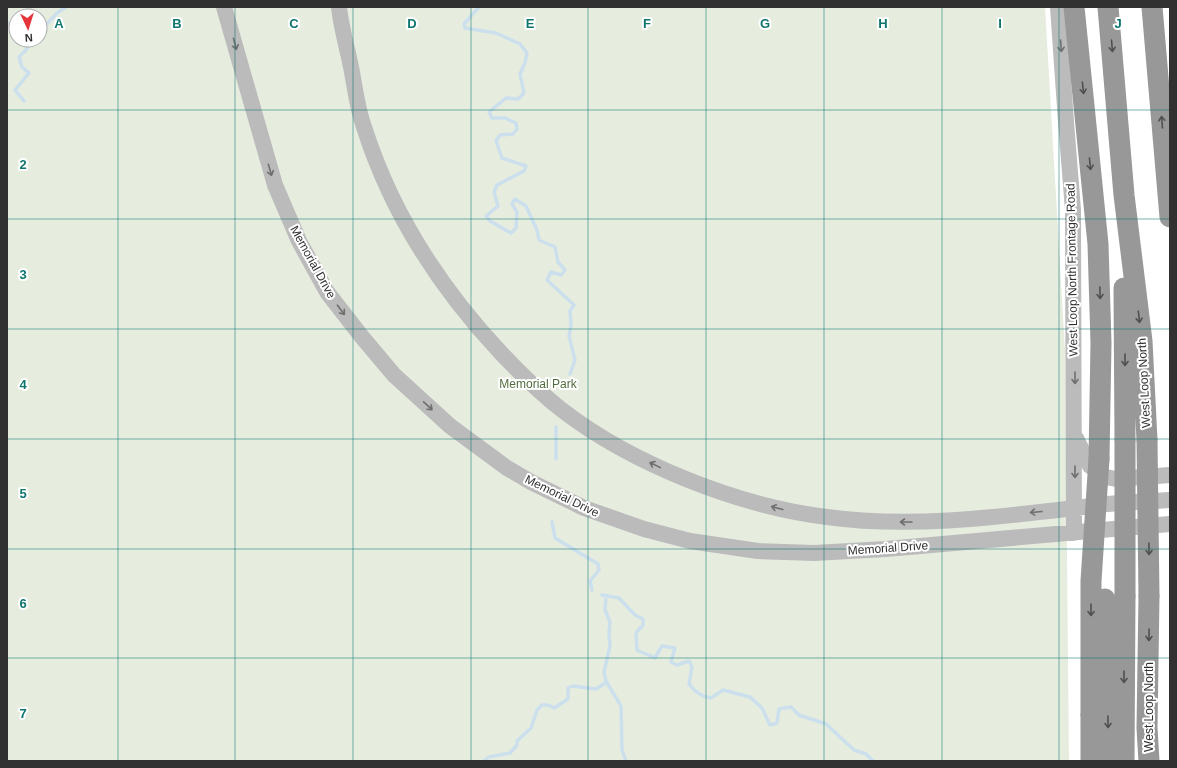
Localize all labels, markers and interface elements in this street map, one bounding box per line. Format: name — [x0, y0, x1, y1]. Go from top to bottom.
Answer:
north arrow — [8, 8, 48, 48]
text: A — [54, 16, 64, 31]
text: B — [172, 16, 182, 31]
text: C — [289, 16, 299, 31]
text: D — [407, 16, 417, 31]
text: E — [526, 16, 535, 31]
text: F — [643, 16, 651, 31]
text: G — [760, 16, 770, 31]
text: H — [878, 16, 888, 31]
text: I — [998, 16, 1002, 31]
text: J — [1114, 16, 1122, 31]
text: N — [24, 32, 33, 44]
one-way arrow — [232, 38, 240, 51]
one-way arrow — [1057, 39, 1064, 52]
one-way arrow — [1108, 39, 1115, 52]
one-way arrow — [1079, 81, 1086, 94]
one-way arrow — [1158, 116, 1165, 129]
text: 2 — [19, 157, 27, 172]
one-way arrow — [1087, 157, 1094, 170]
one-way arrow — [267, 163, 275, 176]
street label: West Loop North Frontage Road — [1063, 183, 1081, 357]
street label: Memorial Drive — [287, 223, 339, 301]
text: 3 — [19, 267, 27, 282]
one-way arrow — [1096, 286, 1103, 299]
one-way arrow — [337, 304, 345, 315]
one-way arrow — [1135, 310, 1143, 323]
street label: West Loop North — [1135, 338, 1153, 428]
one-way arrow — [1121, 353, 1129, 366]
one-way arrow — [1071, 371, 1079, 384]
text: 4 — [19, 377, 27, 392]
park label: Memorial Park — [499, 377, 578, 391]
one-way arrow — [423, 401, 433, 411]
one-way arrow — [649, 461, 661, 468]
one-way arrow — [1071, 465, 1078, 478]
street label: Memorial Drive — [523, 472, 602, 520]
text: 5 — [19, 486, 27, 501]
one-way arrow — [771, 504, 784, 511]
one-way arrow — [1030, 509, 1043, 516]
one-way arrow — [900, 518, 913, 526]
street label: Memorial Drive — [847, 538, 929, 558]
one-way arrow — [1145, 542, 1153, 555]
text: 6 — [19, 596, 27, 611]
one-way arrow — [1087, 603, 1095, 616]
one-way arrow — [1145, 628, 1153, 641]
street label: West Loop North — [1142, 662, 1156, 752]
one-way arrow — [1120, 670, 1128, 683]
text: 7 — [19, 706, 27, 721]
one-way arrow — [1105, 715, 1112, 728]

